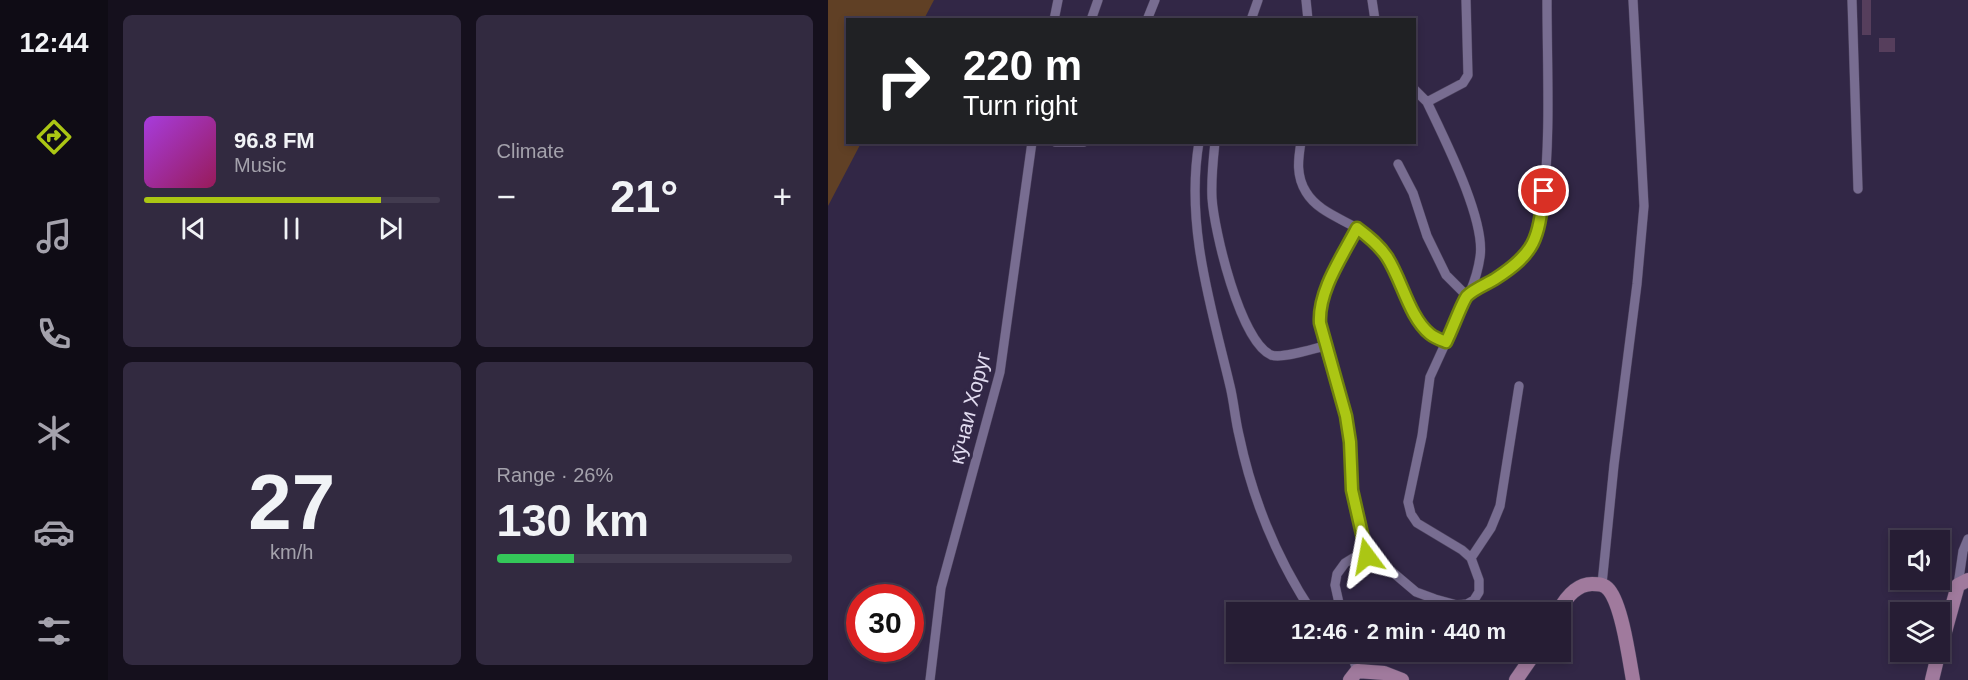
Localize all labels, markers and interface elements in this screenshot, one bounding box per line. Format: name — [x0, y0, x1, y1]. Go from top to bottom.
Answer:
text: 12:44 — [19, 28, 89, 58]
icon: right — [864, 42, 942, 120]
text: 220 m — [963, 42, 1082, 89]
text: Turn right — [963, 91, 1078, 121]
icon: directions — [33, 116, 75, 158]
text: 96.8 FM — [234, 128, 315, 153]
text: Climate — [497, 140, 564, 162]
text: Music — [234, 154, 286, 176]
pin — [1518, 165, 1569, 216]
text: 21° — [610, 171, 678, 222]
icon: arrive — [1527, 174, 1560, 207]
text: − — [497, 178, 516, 215]
text: + — [773, 178, 792, 215]
icon: previous — [177, 212, 210, 245]
icon: pause — [275, 212, 308, 245]
icon: next — [374, 212, 407, 245]
icon: music — [33, 215, 75, 257]
icon: phone — [33, 313, 75, 355]
street label: кӯчаи Хоруг — [944, 349, 995, 466]
icon: climate — [33, 412, 75, 454]
text: 27 — [248, 458, 335, 546]
text: Range · 26% — [497, 464, 613, 486]
text: 130 km — [497, 495, 649, 546]
icon: car — [33, 511, 75, 553]
position arrow — [1335, 524, 1399, 588]
map controls — [1890, 530, 1950, 662]
button: sound — [1890, 530, 1950, 590]
text: km/h — [270, 541, 313, 563]
speed limit sign: 30 — [846, 584, 924, 662]
button: layers — [1890, 602, 1950, 662]
icon: filters — [33, 610, 75, 652]
text: 12:46 · 2 min · 440 m — [1291, 619, 1506, 644]

